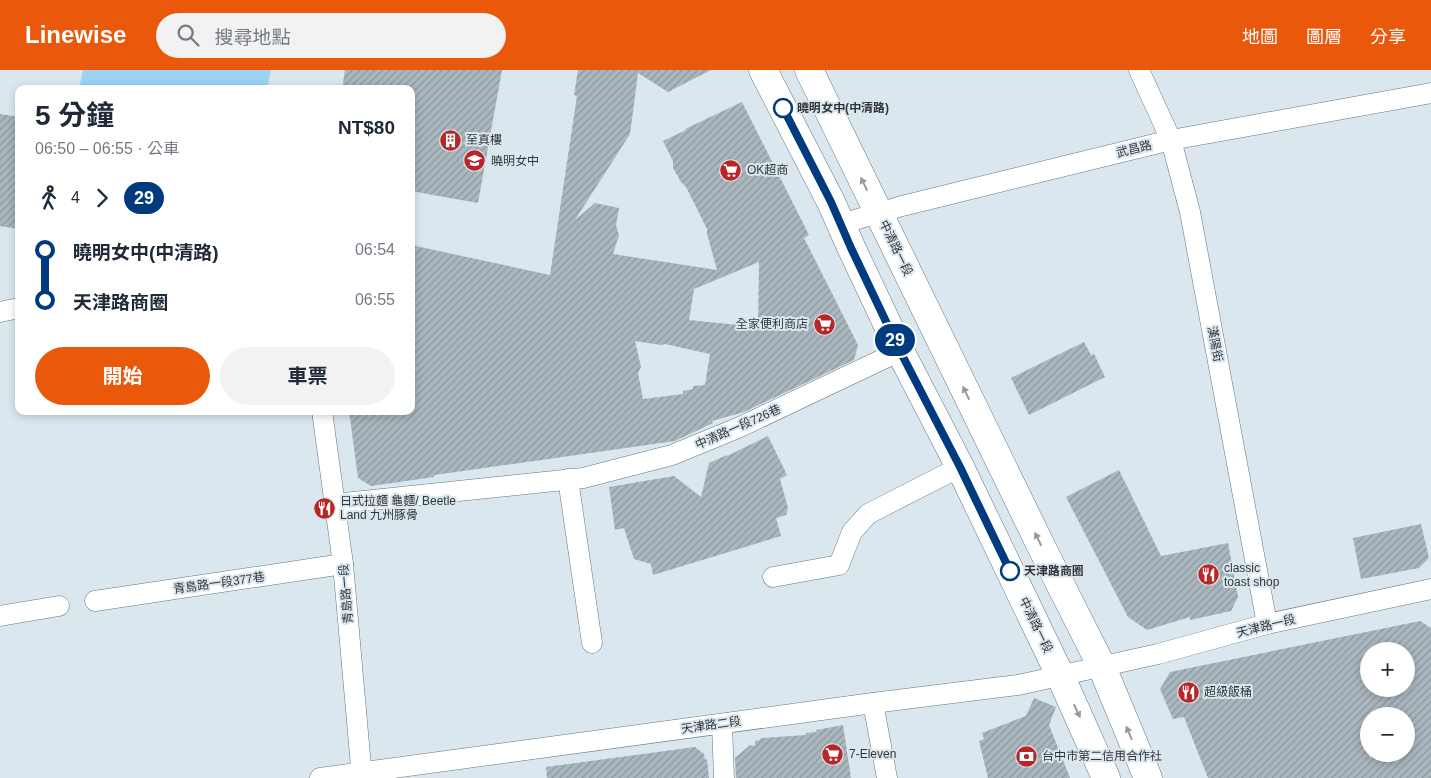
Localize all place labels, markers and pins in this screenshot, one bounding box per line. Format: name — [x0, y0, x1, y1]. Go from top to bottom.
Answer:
marker: 曉明女中(中清路) — [773, 98, 793, 118]
place label: 曉明女中(中清路) — [797, 101, 889, 115]
building icon: 至真樓 — [438, 128, 462, 152]
place label: 至真樓 — [466, 133, 502, 147]
school or university icon: 曉明女中 — [463, 149, 487, 173]
place label: 曉明女中 — [491, 154, 539, 168]
supermarket icon: OK超商 — [719, 158, 743, 182]
place label: OK超商 — [747, 163, 788, 177]
supermarket icon: 全家便利商店 — [812, 312, 836, 336]
place label: 全家便利商店 — [736, 317, 808, 331]
place label: 日式拉麵 龜麵/ Beetle Land 九州豚骨 — [340, 494, 456, 522]
restaurant icon: 日式拉麵 龜麵/ Beetle Land 九州豚骨 — [312, 496, 336, 520]
marker: 天津路商圈 — [1000, 561, 1020, 581]
place label: classic toast shop — [1224, 561, 1280, 589]
restaurant icon: classic toast shop — [1196, 563, 1220, 587]
place label: 天津路商圈 — [1024, 564, 1084, 578]
restaurant icon: 超級飯桶 — [1176, 680, 1200, 704]
place label: 超級飯桶 — [1204, 685, 1252, 699]
supermarket icon: 7-Eleven — [821, 742, 845, 766]
bank icon: 台中市第二信用合作社 — [1014, 744, 1038, 768]
place label: 7-Eleven — [849, 747, 896, 761]
place label: 台中市第二信用合作社 — [1042, 749, 1162, 763]

